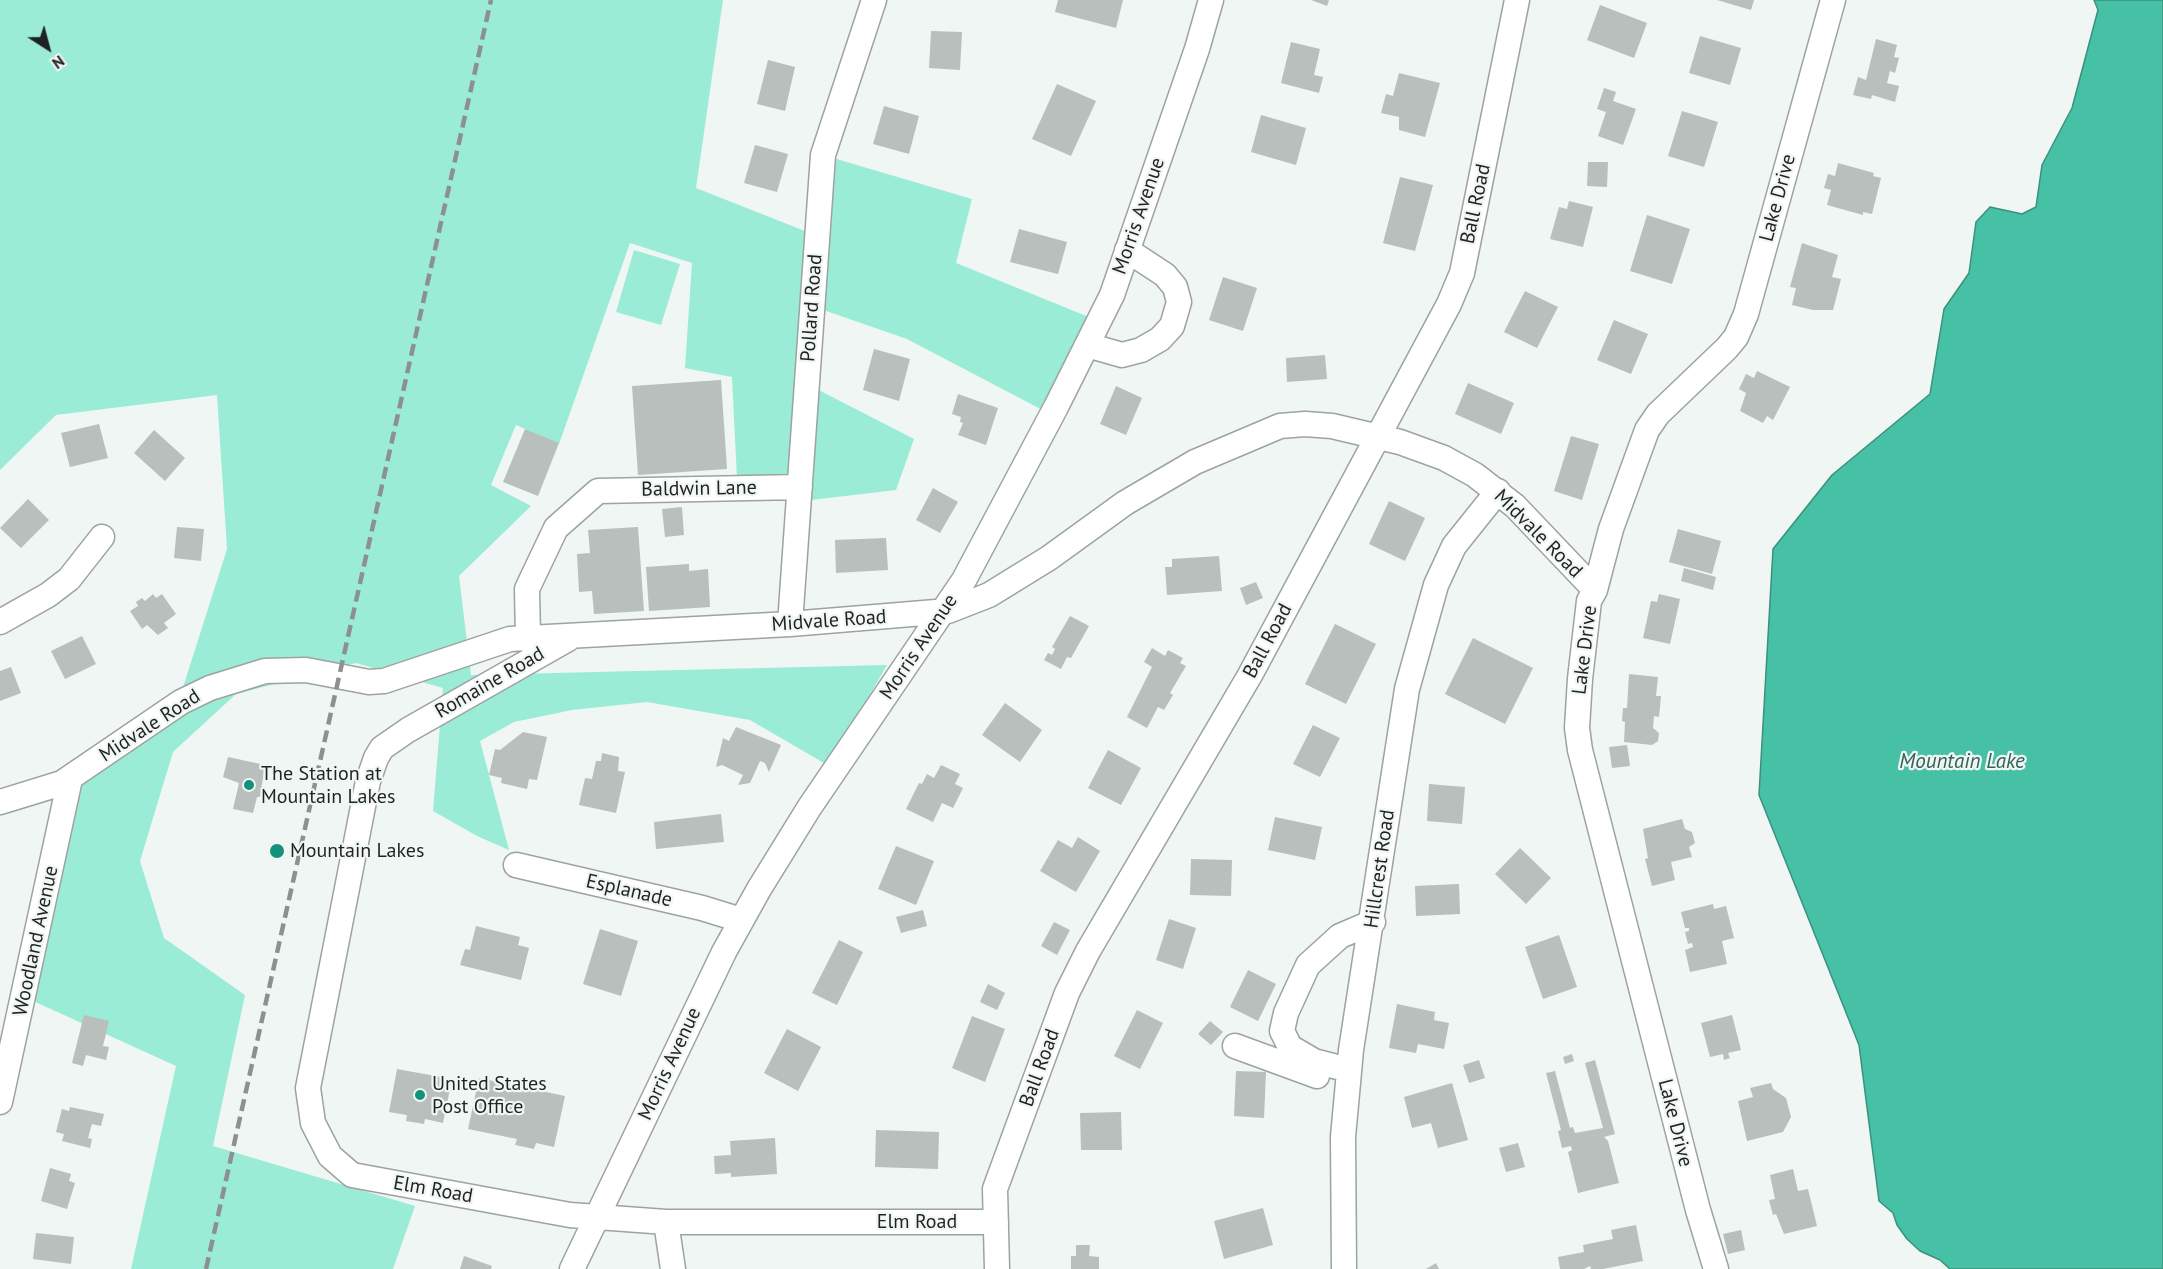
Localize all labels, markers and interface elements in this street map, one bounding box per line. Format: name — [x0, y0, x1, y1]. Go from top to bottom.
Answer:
north arrow — [18, 18, 78, 78]
text: N — [48, 51, 69, 74]
street label: Lake Drive — [1755, 152, 1801, 244]
street label: Morris Avenue — [1108, 155, 1170, 277]
street label: Ball Road — [1456, 162, 1496, 246]
street label: Pollard Road — [796, 253, 828, 363]
street label: Baldwin Lane — [641, 476, 757, 502]
street label: Midvale Road — [1489, 485, 1587, 583]
street label: Morris Avenue — [875, 590, 963, 704]
street label: Ball Road — [1238, 600, 1298, 682]
street label: Lake Drive — [1568, 604, 1602, 696]
street label: Midvale Road — [771, 605, 887, 637]
street label: Romaine Road — [431, 642, 549, 724]
street label: Midvale Road — [95, 685, 205, 767]
water label: Mountain Lake — [1899, 749, 2025, 775]
place label: The Station at Mountain Lakes — [261, 762, 395, 809]
marker: The Station at Mountain Lakes — [242, 778, 256, 792]
street label: Hillcrest Road — [1360, 808, 1400, 930]
place label: Mountain Lakes — [290, 839, 424, 863]
marker: Mountain Lakes — [268, 842, 286, 860]
street label: Woodland Avenue — [8, 864, 64, 1018]
street label: Esplanade — [584, 869, 674, 913]
street label: Morris Avenue — [633, 1004, 707, 1124]
street label: Ball Road — [1015, 1026, 1065, 1110]
place label: United States Post Office — [432, 1072, 547, 1119]
street label: Lake Drive — [1653, 1077, 1697, 1169]
marker: United States Post Office — [413, 1088, 427, 1102]
street label: Elm Road — [391, 1171, 475, 1209]
street label: Elm Road — [877, 1210, 957, 1234]

